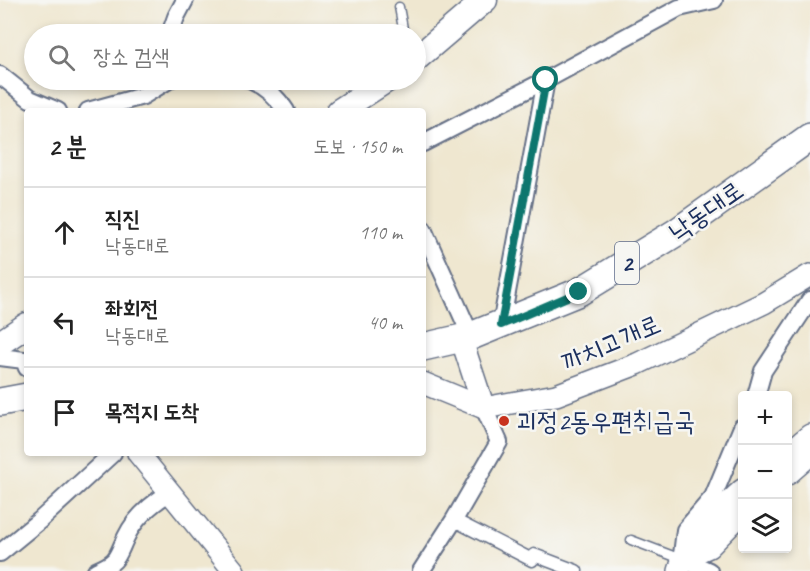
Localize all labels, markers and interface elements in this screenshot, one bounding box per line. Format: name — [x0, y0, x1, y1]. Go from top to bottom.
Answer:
search box — [24, 24, 426, 90]
icon: search — [45, 41, 78, 74]
text: 장소 검색 — [93, 43, 169, 71]
route start — [532, 66, 558, 92]
text: 2 분 — [48, 130, 87, 163]
text: 도보 · 150 m — [313, 134, 402, 159]
street label: 낙동대로 — [662, 173, 750, 249]
text: 직진 — [105, 205, 140, 233]
icon: ahead — [48, 216, 81, 249]
text: 110 m — [359, 220, 402, 245]
text: 낙동대로 — [105, 233, 169, 258]
road number: 2 — [615, 242, 639, 284]
route end — [565, 278, 591, 304]
text: 좌회전 — [105, 295, 158, 323]
icon: left — [48, 306, 81, 339]
street label: 까치고개로 — [556, 307, 666, 379]
text: 40 m — [368, 310, 402, 335]
text: 낙동대로 — [105, 323, 169, 348]
map controls — [738, 391, 792, 553]
button: + — [738, 391, 792, 445]
icon: arrive — [48, 396, 81, 429]
text: 목적지 도착 — [105, 398, 199, 426]
place label: 괴정2동우편취급국 — [516, 405, 695, 438]
marker: 괴정2동우편취급국 — [497, 414, 511, 428]
button: − — [738, 445, 792, 499]
button: layers — [738, 499, 792, 553]

